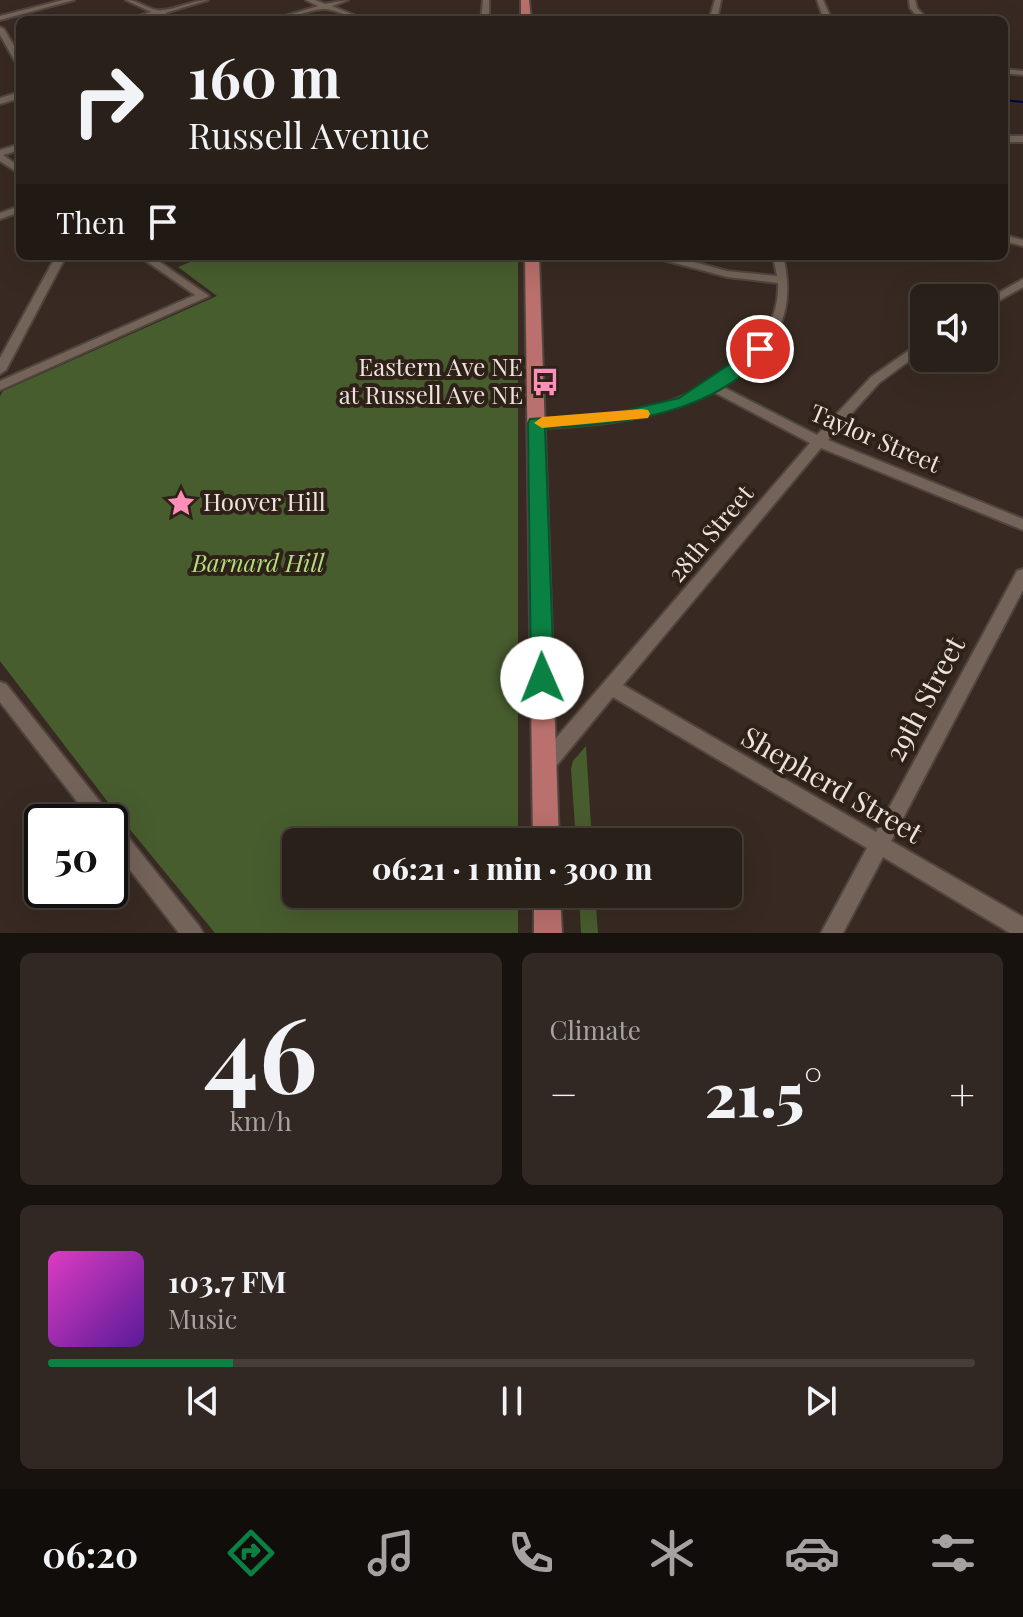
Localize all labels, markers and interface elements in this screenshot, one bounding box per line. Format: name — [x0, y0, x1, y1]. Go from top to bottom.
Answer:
text: 160 m — [188, 38, 341, 113]
icon: right — [56, 48, 160, 152]
text: Russell Avenue — [188, 110, 430, 158]
icon: arrive — [141, 200, 185, 244]
text: Then — [56, 202, 125, 242]
map controls — [910, 284, 998, 372]
button: sound — [910, 284, 998, 372]
pin — [726, 315, 794, 383]
icon: arrive — [738, 327, 782, 371]
place label: Eastern Ave NE at Russell Ave NE — [339, 350, 523, 410]
bus stop icon: Eastern Ave NE at Russell Ave NE — [530, 367, 560, 397]
street label: Taylor Street — [806, 395, 946, 479]
street label: 28th Street — [660, 477, 760, 588]
place label: Hoover Hill — [203, 485, 326, 517]
place icon: Hoover Hill — [166, 488, 196, 518]
park label: Barnard Hill — [191, 546, 325, 578]
street label: 29th Street — [875, 629, 972, 767]
position arrow — [500, 636, 584, 720]
street label: Shepherd Street — [736, 717, 931, 851]
speed limit sign: 50 — [24, 804, 128, 908]
text: 06:21 · 1 min · 300 m — [372, 848, 652, 888]
text: 46 — [204, 981, 317, 1120]
text: Climate — [550, 1012, 641, 1047]
text: 21.5° — [705, 1052, 822, 1132]
text: − — [550, 1063, 578, 1122]
text: + — [949, 1063, 975, 1122]
text: km/h — [230, 1103, 292, 1138]
text: 103.7 FM — [168, 1261, 287, 1301]
text: Music — [168, 1301, 237, 1336]
icon: previous — [181, 1379, 225, 1423]
icon: pause — [490, 1379, 534, 1423]
icon: next — [799, 1379, 843, 1423]
icon: directions — [223, 1525, 279, 1581]
icon: music — [363, 1525, 419, 1581]
icon: phone — [503, 1525, 559, 1581]
icon: climate — [644, 1525, 700, 1581]
icon: car — [784, 1525, 840, 1581]
icon: filters — [925, 1525, 981, 1581]
text: 06:20 — [42, 1529, 138, 1577]

